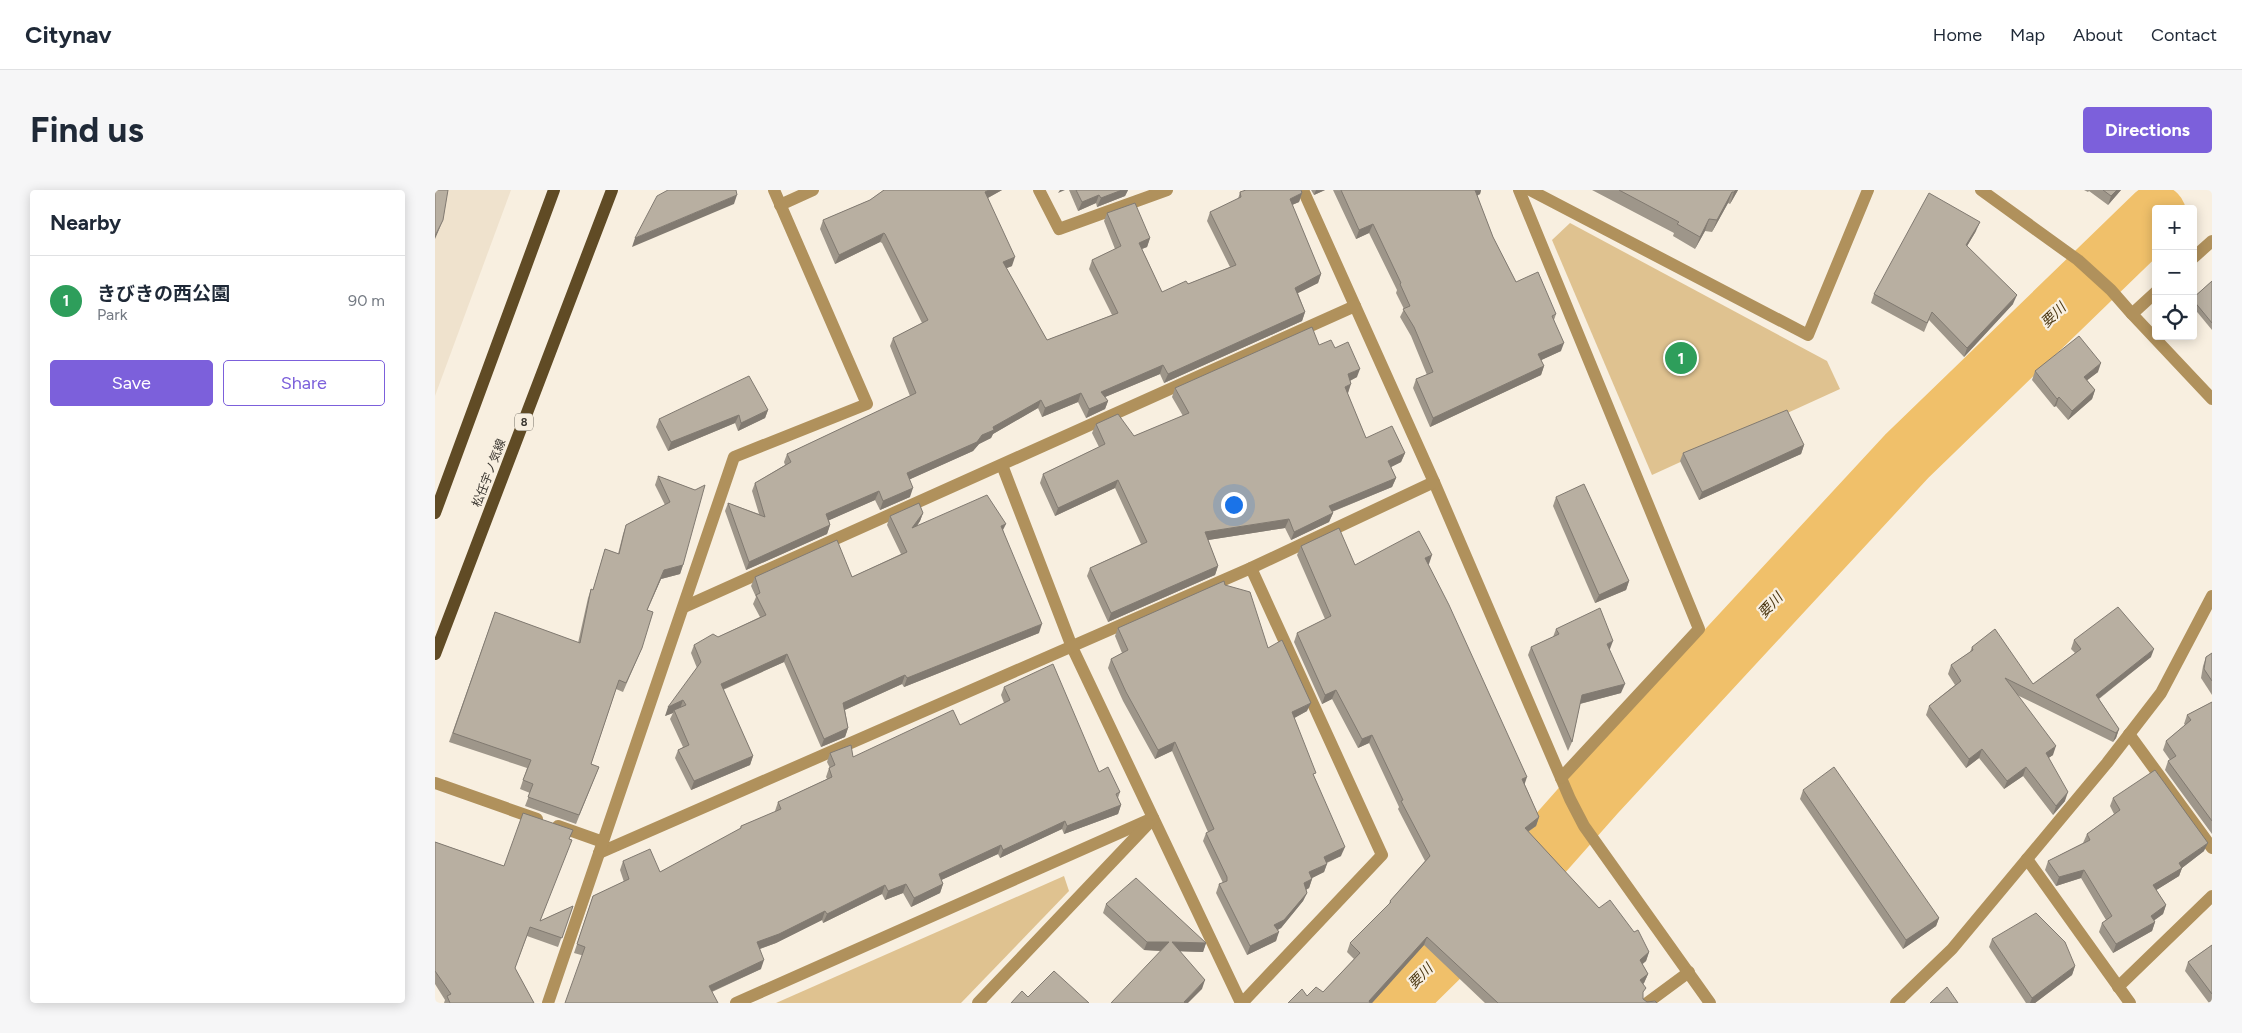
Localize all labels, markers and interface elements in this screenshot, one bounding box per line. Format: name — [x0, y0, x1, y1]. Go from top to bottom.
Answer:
text: Citynav — [25, 20, 112, 49]
text: Home — [1933, 24, 1982, 46]
text: Map — [2010, 24, 2045, 46]
text: About — [2073, 24, 2123, 46]
text: Contact — [2151, 24, 2217, 46]
button: Directions — [2083, 107, 2212, 153]
text: Find us — [30, 109, 144, 151]
map controls — [2152, 205, 2197, 340]
button: + — [2152, 205, 2197, 250]
text: Nearby — [50, 210, 121, 235]
button: − — [2152, 250, 2197, 295]
text: きびきの西公園 — [97, 282, 230, 305]
text: 1 — [63, 291, 69, 310]
text: 90 m — [348, 291, 385, 310]
button: locate — [2152, 295, 2197, 340]
water label: 要川 — [2037, 298, 2071, 331]
text: Park — [97, 305, 127, 324]
pin: 1 — [1665, 339, 1697, 377]
button: Save — [50, 360, 213, 406]
button: Share — [223, 360, 385, 406]
road number: 8 — [515, 413, 533, 430]
street label: 松任宇ノ気線 — [470, 437, 508, 509]
your location — [1221, 492, 1247, 518]
water label: 要川 — [1755, 588, 1787, 621]
water label: 要川 — [1404, 959, 1438, 992]

